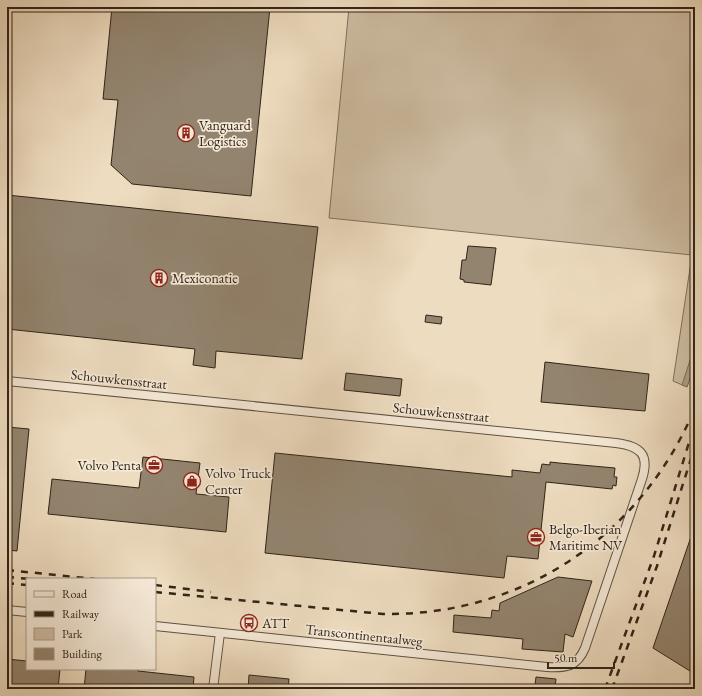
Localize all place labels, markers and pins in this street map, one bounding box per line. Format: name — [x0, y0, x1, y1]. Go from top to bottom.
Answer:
place label: Vanguard Logistics — [199, 116, 252, 150]
building icon: Vanguard Logistics — [176, 123, 196, 143]
building icon: Mexiconatie — [149, 268, 169, 288]
place label: Mexiconatie — [172, 269, 238, 287]
office icon: Volvo Penta — [144, 455, 164, 475]
place label: Volvo Penta — [78, 456, 141, 474]
place label: Volvo Truck Center — [205, 464, 271, 498]
shop icon: Volvo Truck Center — [182, 471, 202, 491]
place label: Belgo-Iberian Maritime NV — [549, 520, 623, 554]
office icon: Belgo-Iberian Maritime NV — [526, 527, 546, 547]
bus stop icon: ATT — [239, 613, 259, 633]
place label: ATT — [261, 614, 290, 632]

